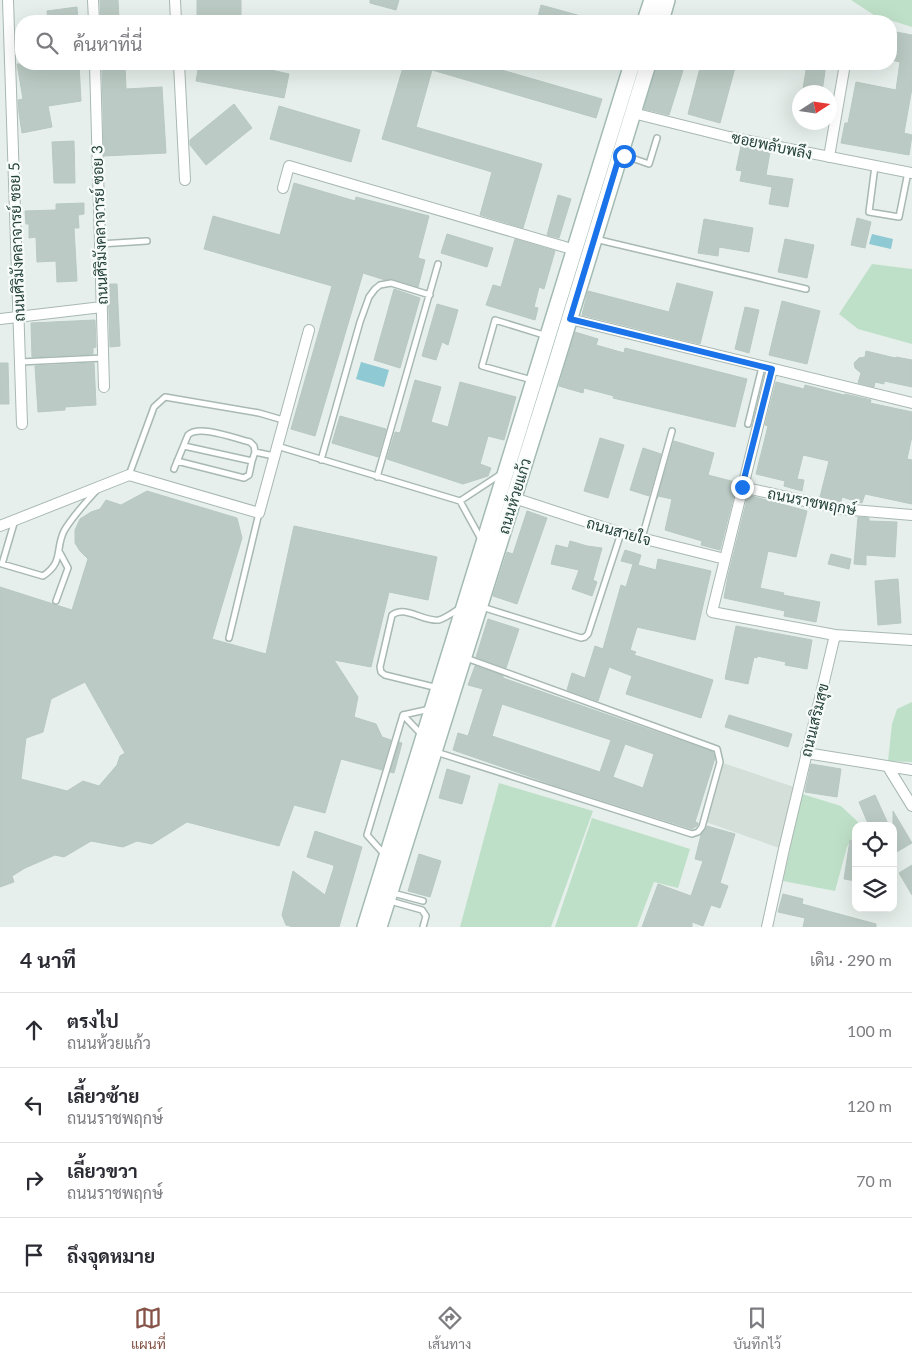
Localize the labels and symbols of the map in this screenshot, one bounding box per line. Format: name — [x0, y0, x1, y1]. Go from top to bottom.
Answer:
north arrow — [792, 85, 837, 130]
street label: ซอยพลับพลึง — [730, 128, 814, 162]
street label: ถนนศิริมังคลาจารย์ ซอย 3 — [87, 145, 111, 305]
route start — [613, 145, 636, 168]
street label: ถนนศิริมังคลาจารย์ ซอย 5 — [4, 162, 28, 322]
street label: ถนนห้วยแก้ว — [494, 456, 534, 536]
route end — [731, 476, 754, 499]
street label: ถนนราชพฤกษ์ — [766, 484, 859, 520]
street label: ถนนสายใจ — [585, 513, 653, 549]
street label: ถนนเสริมสุข — [796, 681, 835, 759]

